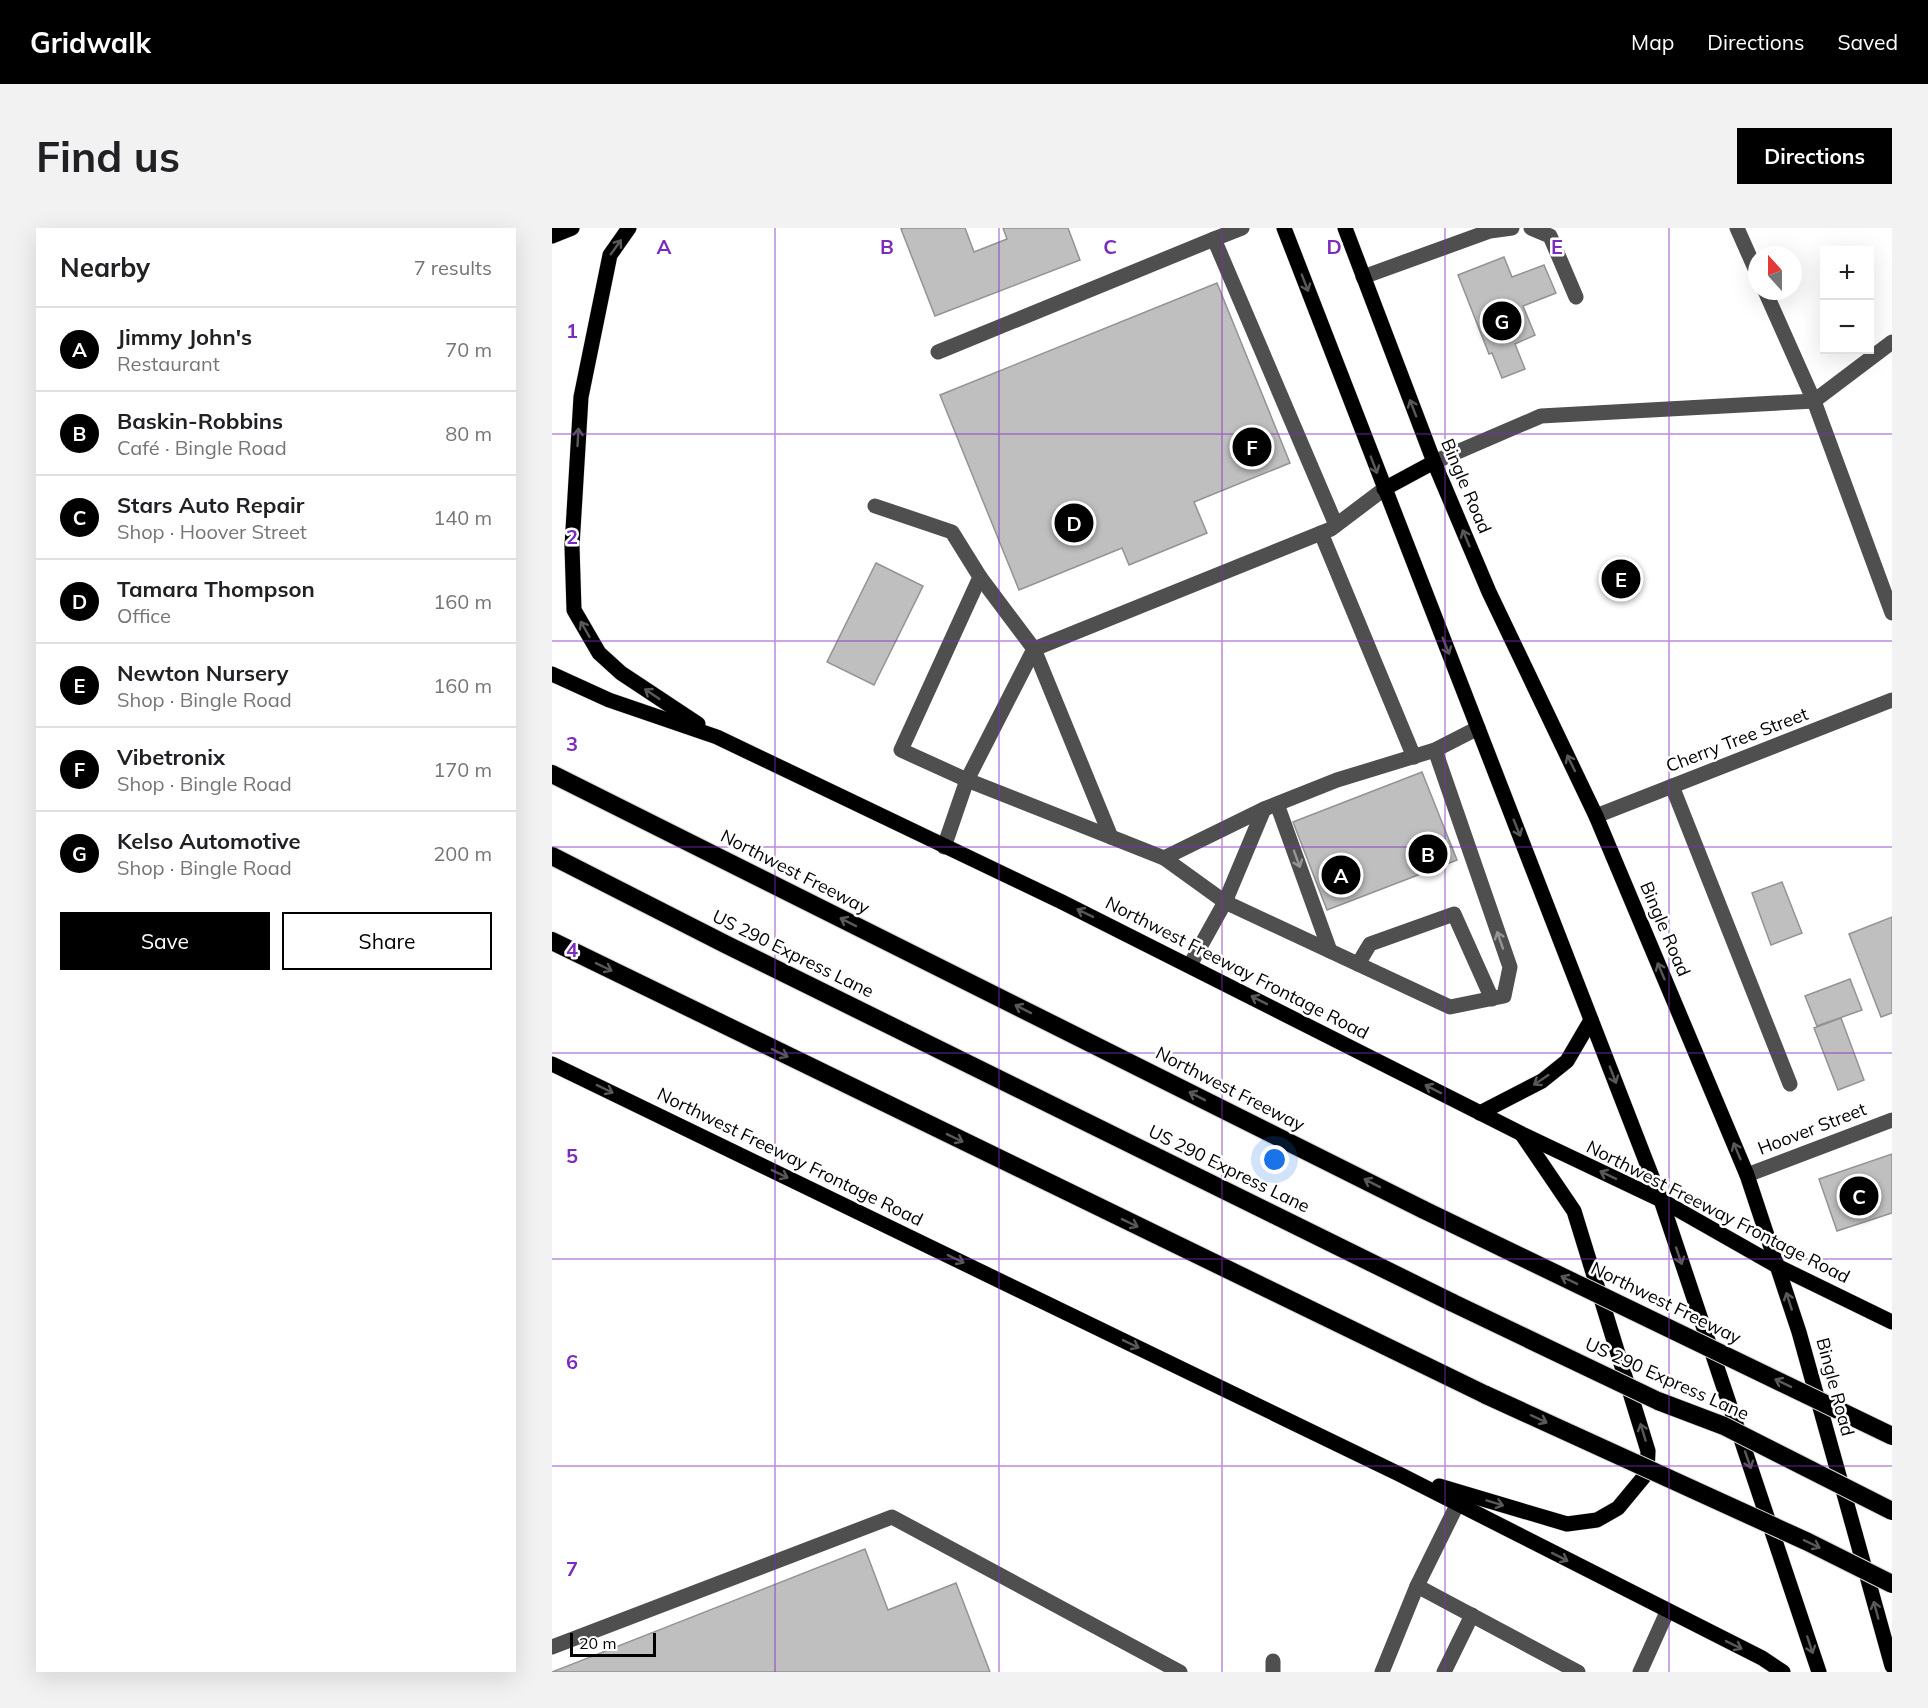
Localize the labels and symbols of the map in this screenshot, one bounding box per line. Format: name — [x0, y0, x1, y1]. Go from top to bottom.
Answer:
text: A — [657, 234, 672, 259]
text: B — [880, 234, 894, 259]
text: C — [1103, 234, 1117, 259]
text: D — [1326, 234, 1342, 259]
text: E — [1551, 234, 1563, 259]
one-way arrow — [610, 239, 622, 255]
north arrow — [1748, 246, 1802, 300]
one-way arrow — [1300, 273, 1311, 291]
pin: G — [1482, 298, 1522, 344]
text: 1 — [566, 318, 578, 343]
one-way arrow — [1407, 399, 1418, 417]
pin: F — [1232, 424, 1272, 470]
one-way arrow — [573, 427, 584, 447]
street label: Bingle Road — [1436, 435, 1497, 537]
one-way arrow — [1369, 455, 1380, 474]
pin: D — [1054, 500, 1094, 546]
text: 2 — [566, 524, 578, 549]
one-way arrow — [1460, 530, 1471, 548]
pin: E — [1602, 556, 1640, 602]
one-way arrow — [579, 621, 591, 638]
one-way arrow — [1441, 636, 1452, 655]
one-way arrow — [644, 687, 661, 699]
street label: Cherry Tree Street — [1662, 702, 1811, 777]
text: 3 — [566, 731, 578, 756]
one-way arrow — [1565, 755, 1577, 772]
one-way arrow — [1512, 818, 1523, 836]
street label: Northwest Freeway — [717, 824, 874, 919]
pin: B — [1408, 832, 1448, 876]
one-way arrow — [1292, 849, 1303, 868]
pin: A — [1322, 852, 1360, 898]
street label: Bingle Road — [1635, 878, 1696, 980]
street label: Northwest Freeway Frontage Road — [1102, 891, 1373, 1044]
street label: US 290 Express Lane — [709, 904, 878, 1003]
one-way arrow — [1076, 907, 1094, 919]
one-way arrow — [840, 916, 858, 927]
one-way arrow — [1494, 931, 1505, 950]
text: 4 — [566, 937, 578, 962]
one-way arrow — [595, 962, 613, 973]
one-way arrow — [1655, 963, 1666, 981]
one-way arrow — [1251, 994, 1269, 1005]
one-way arrow — [1014, 1003, 1032, 1015]
street label: Northwest Freeway — [1152, 1041, 1309, 1136]
one-way arrow — [770, 1047, 788, 1059]
one-way arrow — [1608, 1065, 1619, 1083]
one-way arrow — [1533, 1074, 1550, 1086]
street label: Northwest Freeway Frontage Road — [654, 1082, 927, 1231]
one-way arrow — [1425, 1083, 1442, 1095]
one-way arrow — [595, 1084, 613, 1095]
one-way arrow — [1189, 1090, 1207, 1102]
street label: Hoover Street — [1754, 1097, 1869, 1160]
street label: US 290 Express Lane — [1145, 1119, 1314, 1218]
one-way arrow — [945, 1133, 963, 1144]
street label: Northwest Freeway Frontage Road — [1583, 1135, 1854, 1288]
text: 5 — [566, 1143, 578, 1168]
one-way arrow — [1731, 1143, 1742, 1161]
your location — [1260, 1145, 1289, 1174]
one-way arrow — [771, 1169, 789, 1180]
one-way arrow — [1599, 1169, 1617, 1181]
pin: C — [1840, 1174, 1878, 1218]
one-way arrow — [1363, 1177, 1381, 1189]
one-way arrow — [1121, 1218, 1139, 1230]
one-way arrow — [1675, 1246, 1686, 1265]
one-way arrow — [946, 1254, 964, 1266]
street label: Northwest Freeway — [1587, 1256, 1745, 1349]
one-way arrow — [1561, 1273, 1579, 1285]
one-way arrow — [1783, 1292, 1794, 1311]
street label: US 290 Express Lane — [1582, 1332, 1753, 1425]
street label: Bingle Road — [1811, 1335, 1860, 1439]
one-way arrow — [1122, 1339, 1140, 1351]
text: 6 — [566, 1349, 578, 1374]
one-way arrow — [1774, 1377, 1792, 1388]
one-way arrow — [1530, 1414, 1548, 1426]
one-way arrow — [1637, 1423, 1648, 1442]
one-way arrow — [1743, 1450, 1754, 1469]
one-way arrow — [1485, 1498, 1504, 1509]
one-way arrow — [1803, 1539, 1821, 1551]
one-way arrow — [1551, 1552, 1569, 1563]
text: 7 — [566, 1556, 578, 1581]
one-way arrow — [1870, 1601, 1882, 1620]
scale bar — [570, 1630, 656, 1658]
one-way arrow — [1805, 1635, 1816, 1654]
one-way arrow — [1725, 1639, 1743, 1651]

